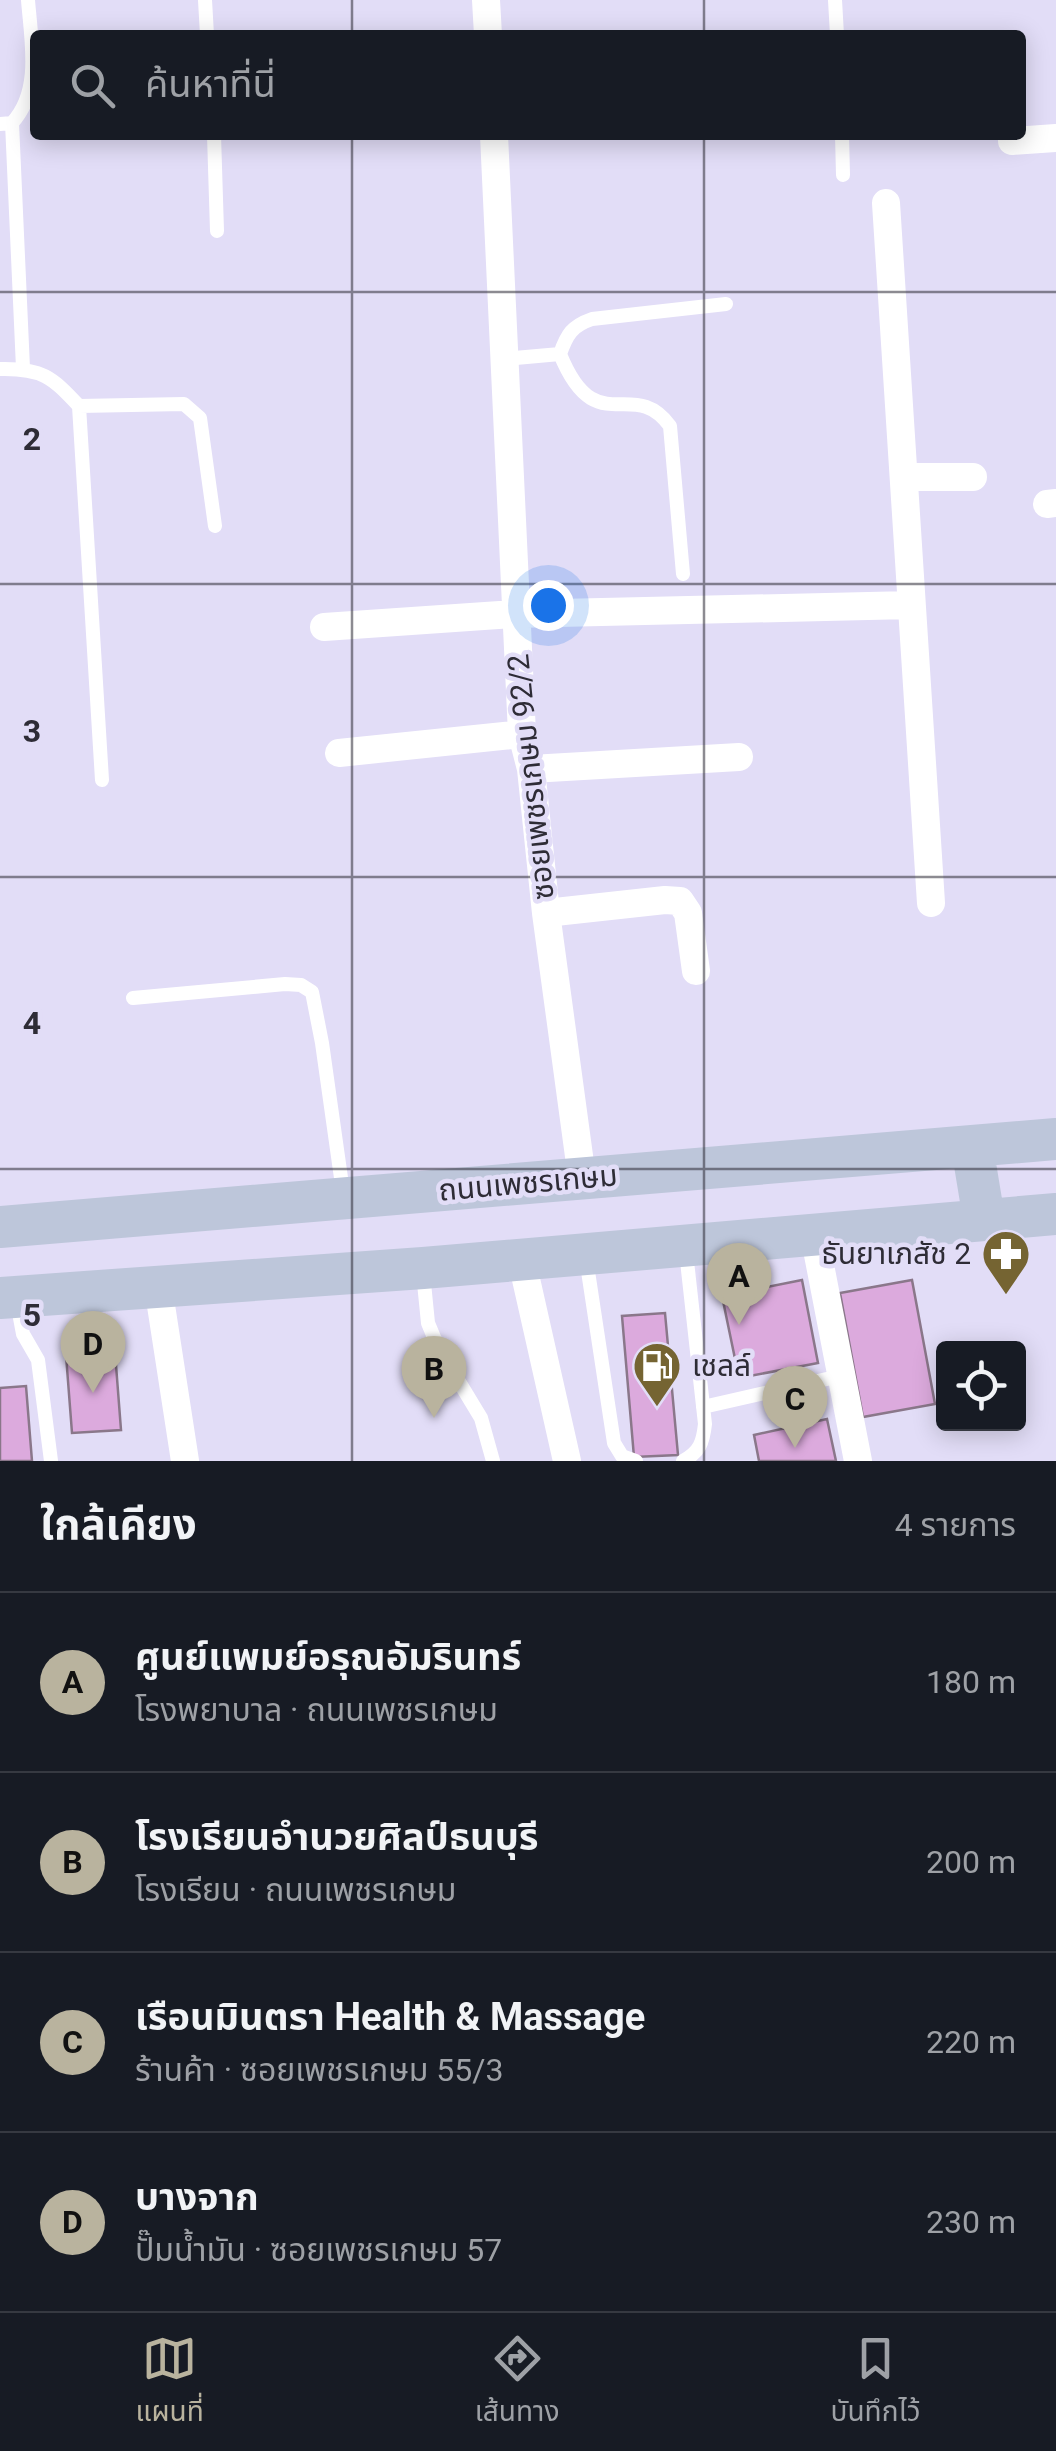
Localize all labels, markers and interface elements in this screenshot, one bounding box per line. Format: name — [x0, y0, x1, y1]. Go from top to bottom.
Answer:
search box — [30, 30, 1026, 140]
icon: search — [65, 58, 120, 113]
text: ค้นหาที่นี่ — [145, 62, 276, 106]
text: 2 — [23, 420, 41, 458]
your location — [523, 580, 574, 631]
street label: ซอยเพชรเกษม 92/2 — [500, 652, 561, 902]
text: 3 — [23, 712, 41, 750]
text: 4 — [23, 1004, 41, 1042]
street label: ถนนเพชรเกษม — [437, 1157, 619, 1208]
pharmacy icon: ธันยาเภสัช 2 — [980, 1228, 1032, 1296]
place label: ธันยาเภสัช 2 — [821, 1236, 971, 1271]
pin: A — [706, 1242, 772, 1325]
text: 5 — [23, 1296, 41, 1334]
pin: D — [61, 1310, 126, 1393]
pin: B — [402, 1336, 466, 1418]
fuel station icon: เชลล์ — [631, 1340, 683, 1408]
map controls — [936, 1341, 1026, 1431]
button: locate — [936, 1341, 1026, 1431]
place label: เชลล์ — [692, 1348, 751, 1383]
pin: C — [762, 1366, 828, 1448]
text: ใกล้เคียง — [40, 1500, 197, 1549]
text: 4 รายการ — [895, 1506, 1016, 1544]
text: ศูนย์แพมย์อรุณอัมรินทร์ — [135, 1635, 521, 1679]
text: A — [62, 1663, 83, 1701]
text: 180 m — [926, 1663, 1016, 1701]
text: โรงพยาบาล · ถนนเพชรเกษม — [135, 1691, 498, 1729]
text: โรงเรียนอำนวยศิลป์ธนบุรี — [135, 1815, 538, 1859]
text: B — [62, 1843, 83, 1881]
text: 200 m — [926, 1843, 1016, 1881]
text: โรงเรียน · ถนนเพชรเกษม — [135, 1871, 456, 1909]
text: เรือนมินตรา Health & Massage — [135, 1995, 645, 2039]
text: C — [62, 2023, 83, 2061]
text: 220 m — [926, 2023, 1016, 2061]
text: ร้านค้า · ซอยเพชรเกษม 55/3 — [135, 2051, 503, 2089]
text: บางจาก — [135, 2175, 259, 2219]
text: D — [62, 2203, 83, 2241]
text: 230 m — [926, 2203, 1016, 2241]
text: ปั๊มน้ำมัน · ซอยเพชรเกษม 57 — [135, 2231, 502, 2269]
tab: แผนที่ — [136, 2331, 204, 2434]
tab: เส้นทาง — [475, 2331, 559, 2434]
tab: บันทึกไว้ — [831, 2331, 920, 2434]

